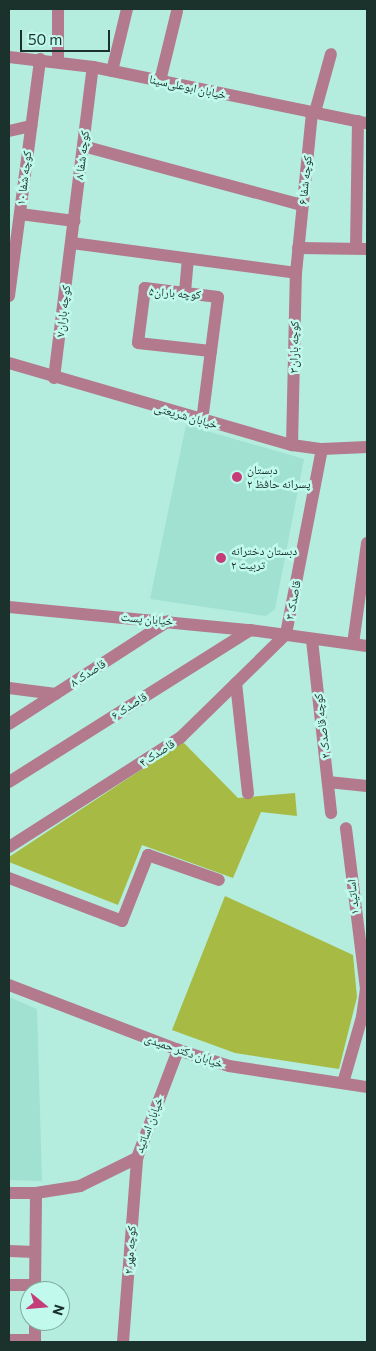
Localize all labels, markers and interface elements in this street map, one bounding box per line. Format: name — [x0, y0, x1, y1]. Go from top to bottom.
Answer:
scale bar — [22, 20, 112, 52]
text: 50 m — [28, 30, 62, 48]
street label: خیابان ابوعلی‌سینا — [148, 72, 228, 102]
street label: کوچه شفا ۸ — [72, 130, 92, 180]
street label: کوچه شفا ۱۰ — [14, 150, 34, 206]
street label: کوچه شفا ۶ — [295, 155, 315, 205]
street label: کوچه باران۷ — [53, 284, 73, 338]
street label: کوچه باران۵ — [148, 284, 202, 302]
street label: کوچه باران۳ — [286, 321, 302, 373]
street label: خیابان شریعتی — [153, 400, 219, 432]
place label: دبستان پسرانه حافظ ۲ — [247, 463, 310, 491]
marker: دبستان پسرانه حافظ ۲ — [231, 471, 243, 483]
place label: دبستان دخترانه تربیت ۲ — [231, 544, 297, 572]
marker: دبستان دخترانه تربیت ۲ — [215, 552, 227, 564]
street label: قاصدک ۳ — [282, 579, 304, 621]
street label: خیابان پست — [120, 610, 174, 628]
street label: قاصدک ۸ — [67, 656, 109, 690]
street label: قاصدک ۶ — [108, 689, 150, 723]
street label: کوچه قاصدک ۲ — [311, 693, 333, 759]
street label: قاصدک ۴ — [136, 736, 178, 770]
street label: اساتید ۱ — [344, 879, 362, 915]
street label: خیابان دکتر حمیدی — [143, 1031, 225, 1071]
street label: خیابان اساتید — [132, 1095, 166, 1155]
street label: کوچه مهر ۲ — [121, 1225, 139, 1275]
north arrow — [20, 1281, 70, 1331]
text: N — [49, 1303, 69, 1318]

